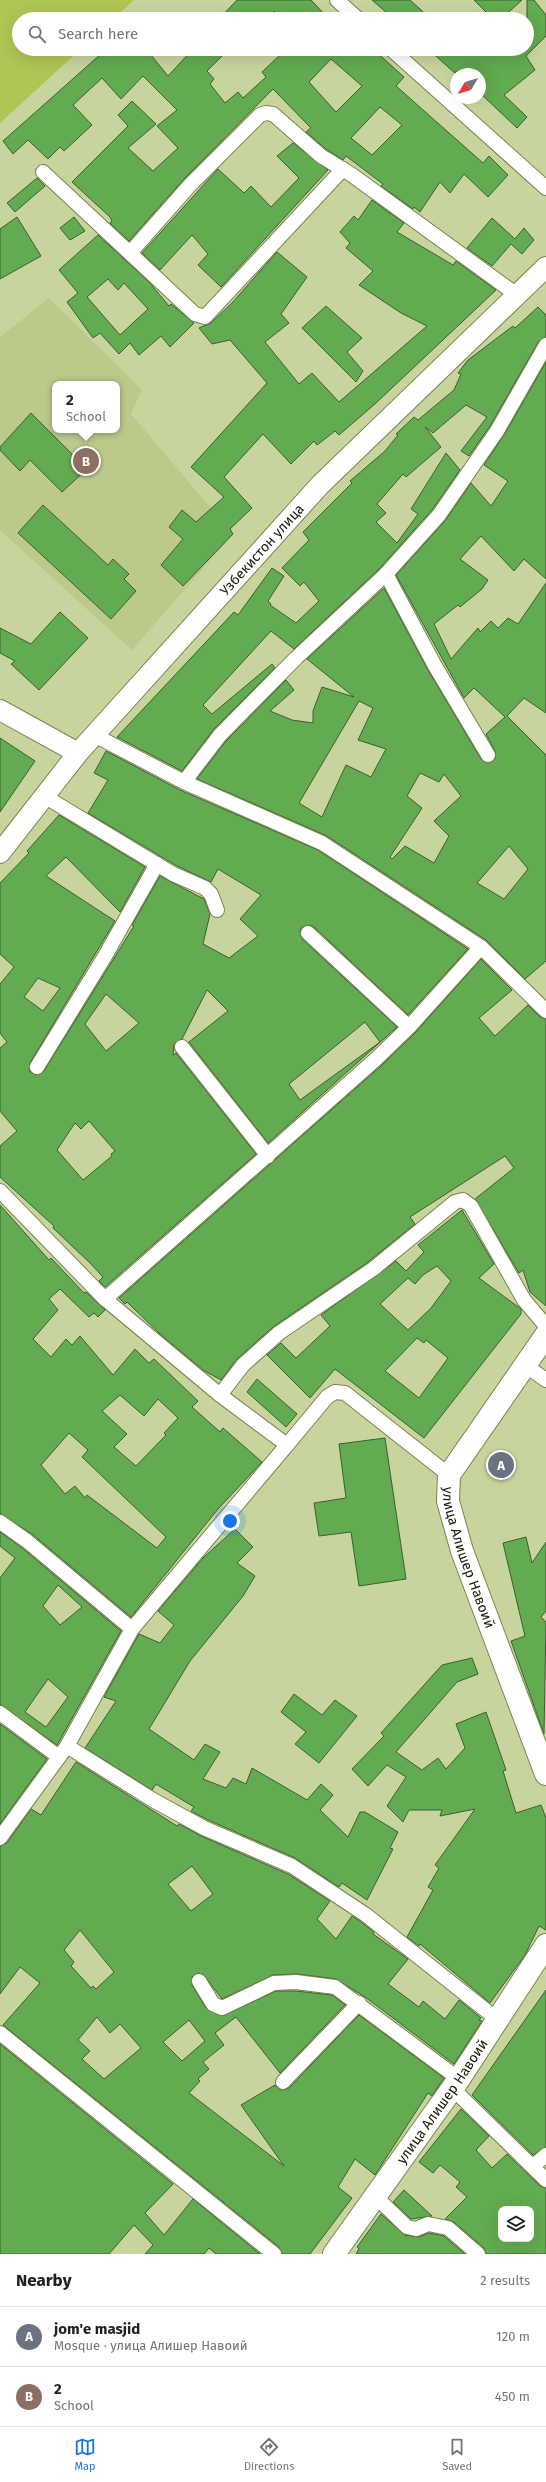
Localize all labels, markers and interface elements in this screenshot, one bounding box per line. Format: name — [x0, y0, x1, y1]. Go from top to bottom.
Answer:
search box — [12, 12, 534, 56]
icon: search — [26, 23, 48, 45]
text: Search here — [58, 25, 138, 43]
north arrow — [450, 68, 486, 104]
popup — [52, 381, 120, 433]
text: 2 — [66, 391, 74, 409]
text: School — [66, 409, 106, 424]
pin: B — [73, 446, 99, 476]
street label: Узбекистон улица — [216, 500, 307, 599]
pin: A — [488, 1450, 514, 1480]
street label: улица Алишер Навоий — [439, 1486, 499, 1631]
your location — [220, 1511, 240, 1531]
street label: улица Алишер Навоий — [393, 2036, 491, 2167]
map controls — [498, 2206, 534, 2242]
button: layers — [498, 2206, 534, 2242]
text: Nearby — [16, 2270, 71, 2291]
text: 2 results — [480, 2273, 530, 2288]
text: jom'e masjid — [54, 2320, 140, 2338]
text: A — [25, 2329, 33, 2344]
text: 120 m — [496, 2329, 530, 2344]
text: Mosque · улица Алишер Навоий — [54, 2338, 248, 2353]
text: 2 — [54, 2380, 62, 2398]
text: B — [25, 2389, 33, 2404]
text: 450 m — [495, 2389, 530, 2404]
text: School — [54, 2398, 94, 2413]
tab: Map — [74, 2436, 96, 2473]
tab: Directions — [244, 2436, 294, 2473]
tab: Saved — [442, 2436, 472, 2473]

